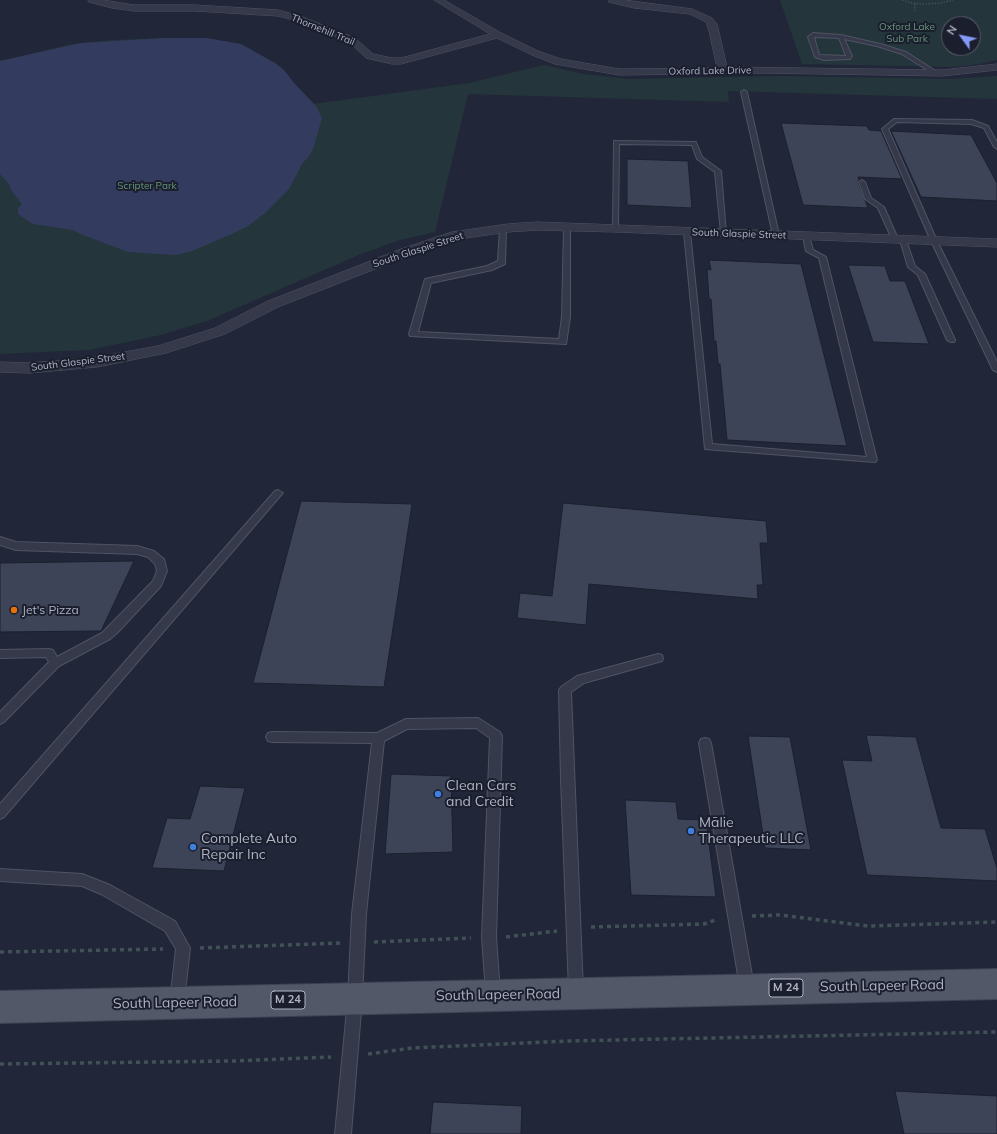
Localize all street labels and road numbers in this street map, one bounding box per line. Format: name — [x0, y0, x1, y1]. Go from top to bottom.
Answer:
street label: Thornehill Trail — [289, 12, 357, 48]
street label: Oxford Lake Drive — [668, 64, 752, 78]
street label: South Glaspie Street — [692, 226, 786, 242]
street label: South Glaspie Street — [371, 230, 465, 270]
street label: South Glaspie Street — [30, 350, 126, 374]
street label: South Lapeer Road — [820, 977, 944, 995]
road number: M 24 — [769, 979, 803, 997]
street label: South Lapeer Road — [436, 986, 560, 1004]
road number: M 24 — [271, 991, 305, 1009]
street label: South Lapeer Road — [113, 994, 237, 1012]

